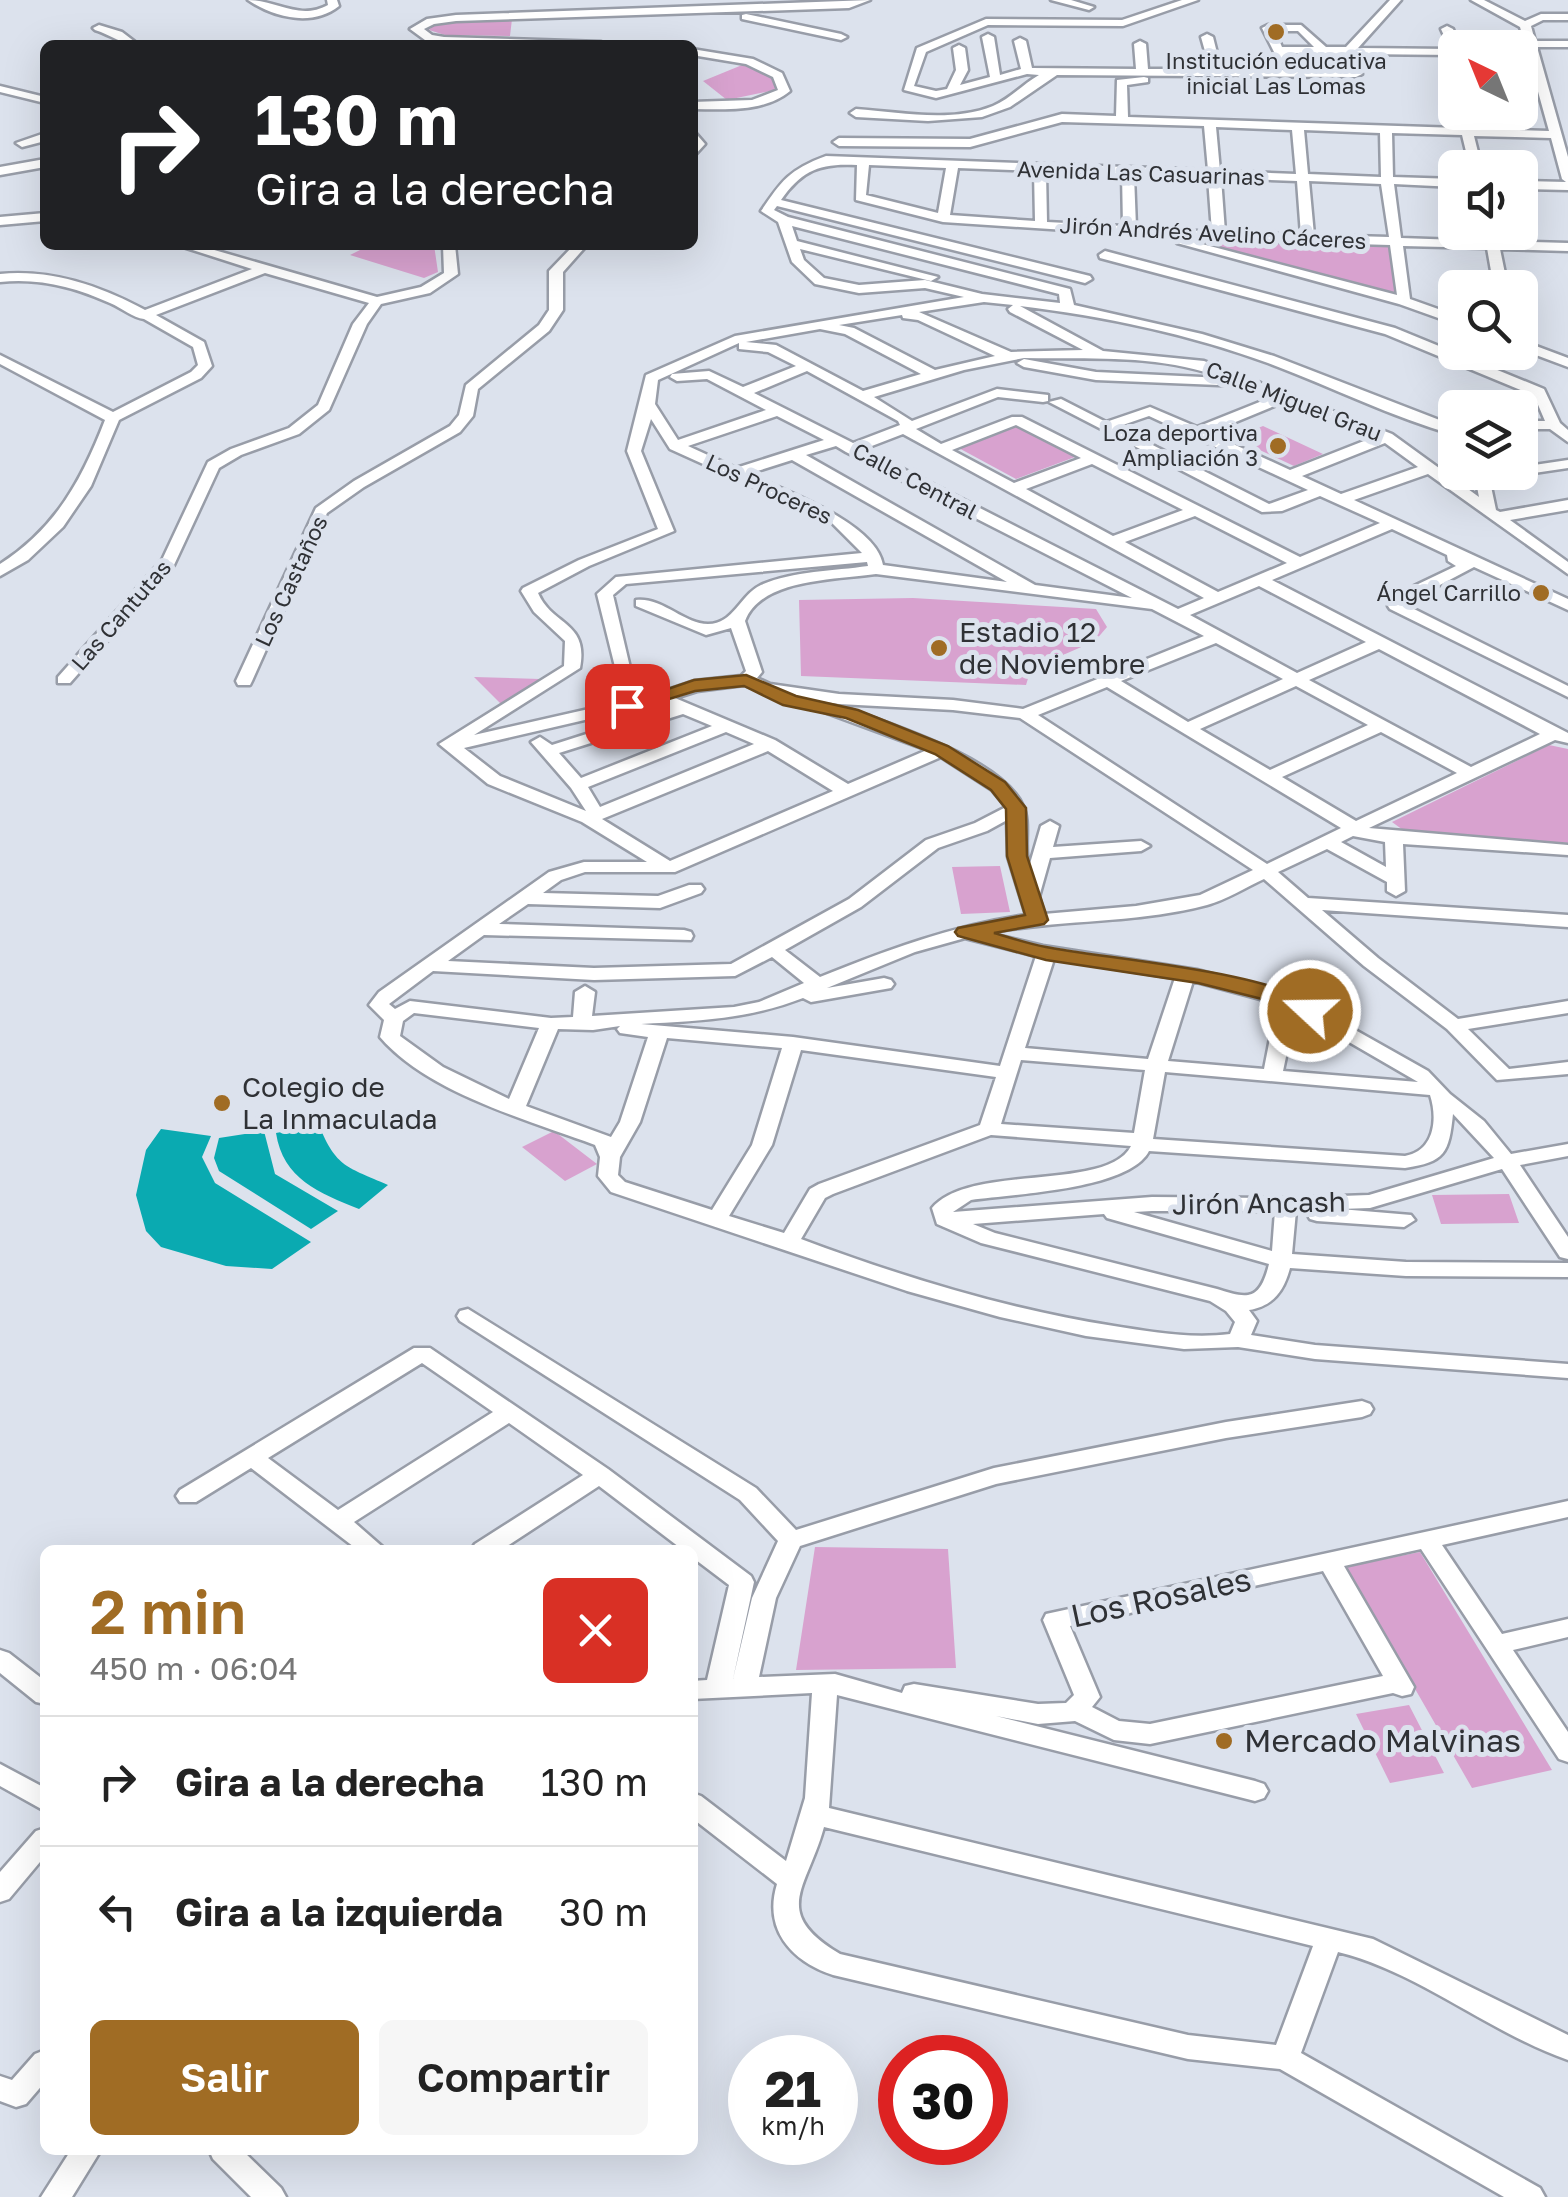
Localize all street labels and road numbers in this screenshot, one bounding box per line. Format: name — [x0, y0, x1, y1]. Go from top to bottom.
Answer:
street label: Avenida Las Casuarinas — [1017, 155, 1266, 190]
street label: Jirón Andrés Avelino Cáceres — [1059, 211, 1367, 254]
street label: Calle Miguel Grau — [1202, 355, 1386, 446]
street label: Calle Central — [848, 436, 982, 525]
street label: Los Proceres — [702, 448, 837, 530]
street label: Los Castaños — [248, 511, 333, 651]
street label: Las Cantutas — [65, 554, 176, 676]
street label: Jirón Ancash — [1172, 1184, 1346, 1221]
street label: Los Rosales — [1067, 1559, 1254, 1635]

